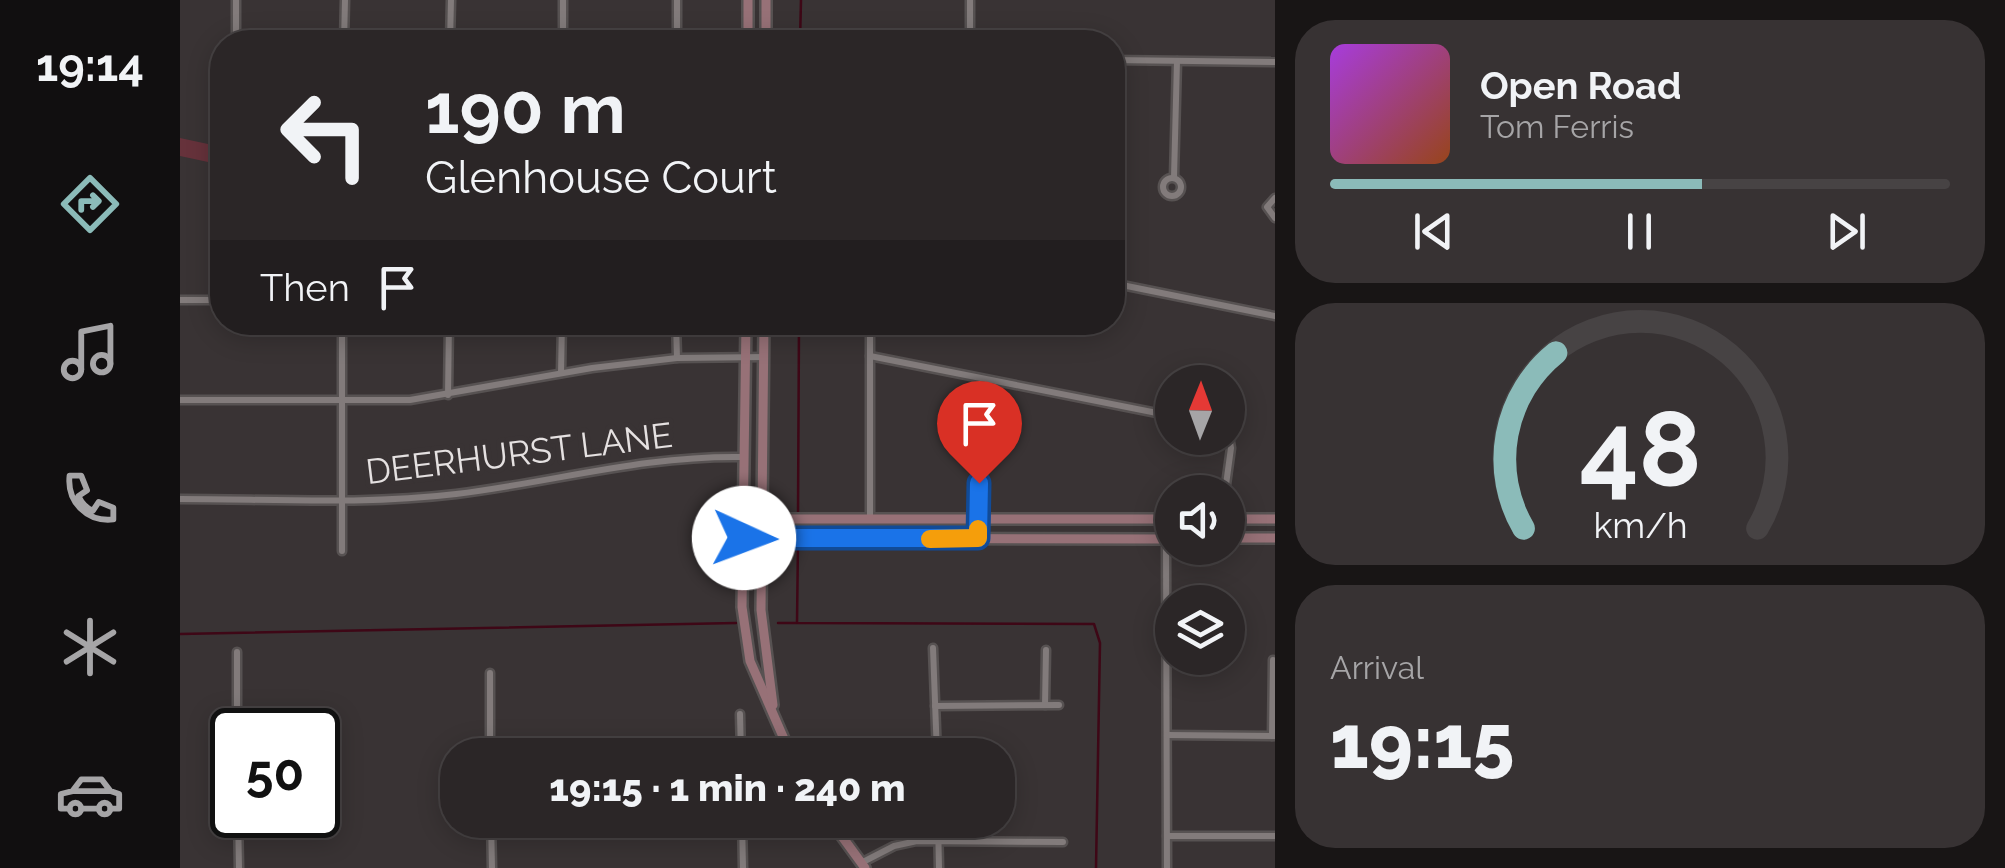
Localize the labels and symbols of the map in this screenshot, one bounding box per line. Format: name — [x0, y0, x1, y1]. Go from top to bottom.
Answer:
north arrow — [1155, 365, 1245, 455]
pin — [937, 381, 1022, 484]
street label: DEERHURST LANE — [363, 414, 675, 492]
position arrow — [692, 486, 796, 590]
speed limit sign: 50 — [210, 708, 340, 838]

